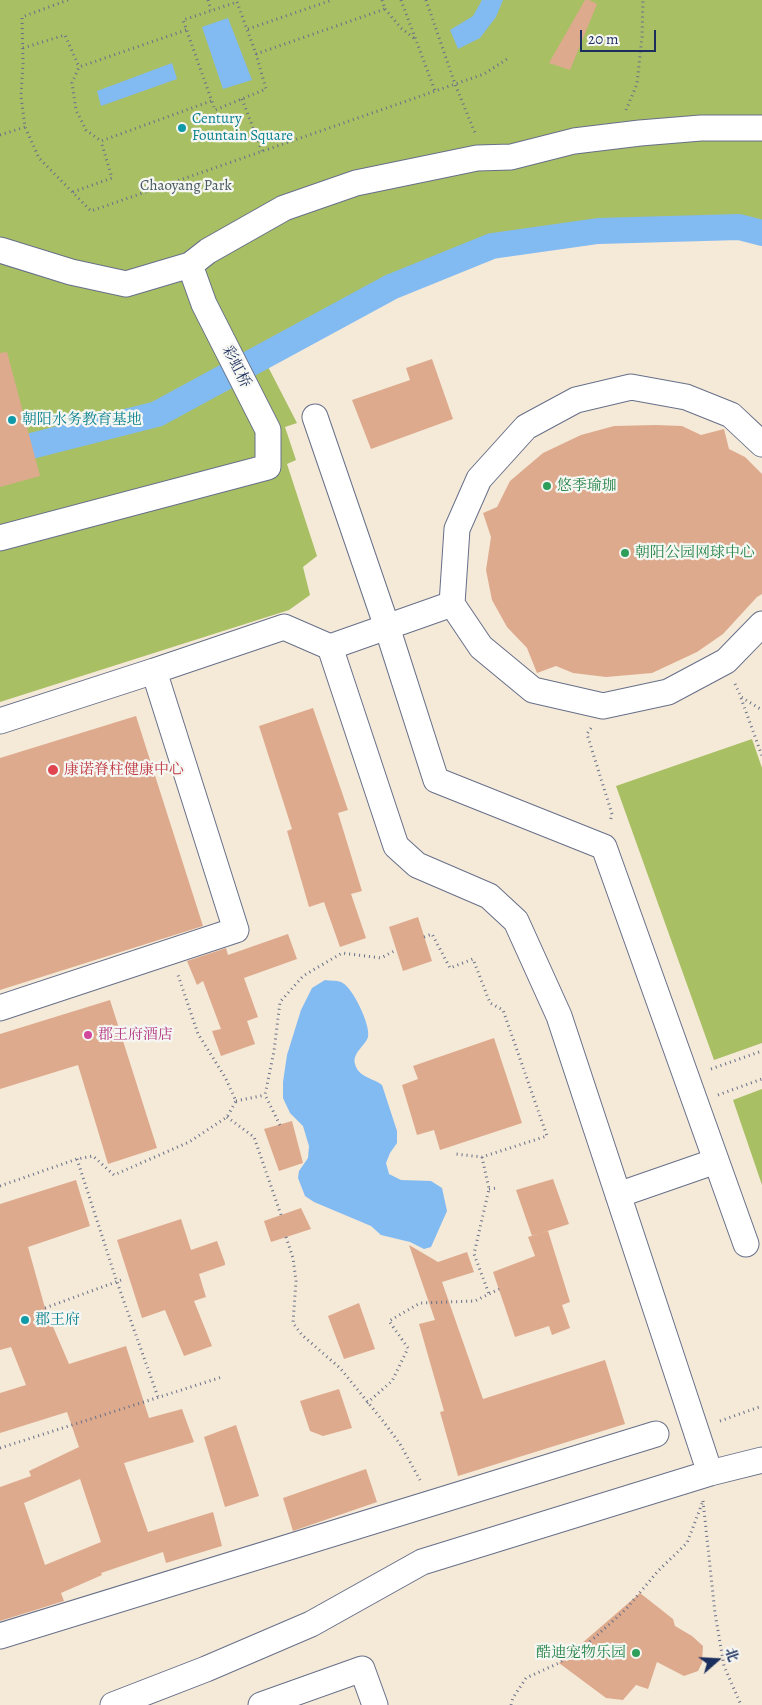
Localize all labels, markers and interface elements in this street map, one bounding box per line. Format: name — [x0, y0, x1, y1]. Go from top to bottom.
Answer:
scale bar — [582, 20, 658, 52]
text: 20 m — [588, 29, 619, 49]
place label: Century Fountain Square — [192, 110, 293, 145]
marker: Century Fountain Square — [176, 122, 188, 134]
park label: Chaoyang Park — [140, 177, 232, 195]
street label: 彩虹桥 — [218, 343, 254, 391]
place label: 朝阳水务教育基地 — [22, 411, 142, 429]
marker: 朝阳水务教育基地 — [6, 414, 18, 426]
place label: 悠季瑜珈 — [557, 477, 617, 495]
marker: 悠季瑜珈 — [541, 480, 553, 492]
place label: 朝阳公园网球中心 — [635, 544, 755, 562]
marker: 朝阳公园网球中心 — [619, 547, 631, 559]
place label: 康诺脊柱健康中心 — [64, 761, 184, 779]
marker: 康诺脊柱健康中心 — [46, 763, 60, 777]
place label: 郡王府酒店 — [98, 1026, 173, 1044]
marker: 郡王府酒店 — [82, 1029, 94, 1041]
place label: 郡王府 — [35, 1311, 80, 1329]
marker: 郡王府 — [19, 1314, 31, 1326]
north arrow — [692, 1635, 742, 1685]
place label: 酷迪宠物乐园 — [536, 1644, 626, 1662]
text: 北 — [720, 1645, 743, 1665]
marker: 酷迪宠物乐园 — [630, 1647, 642, 1659]

